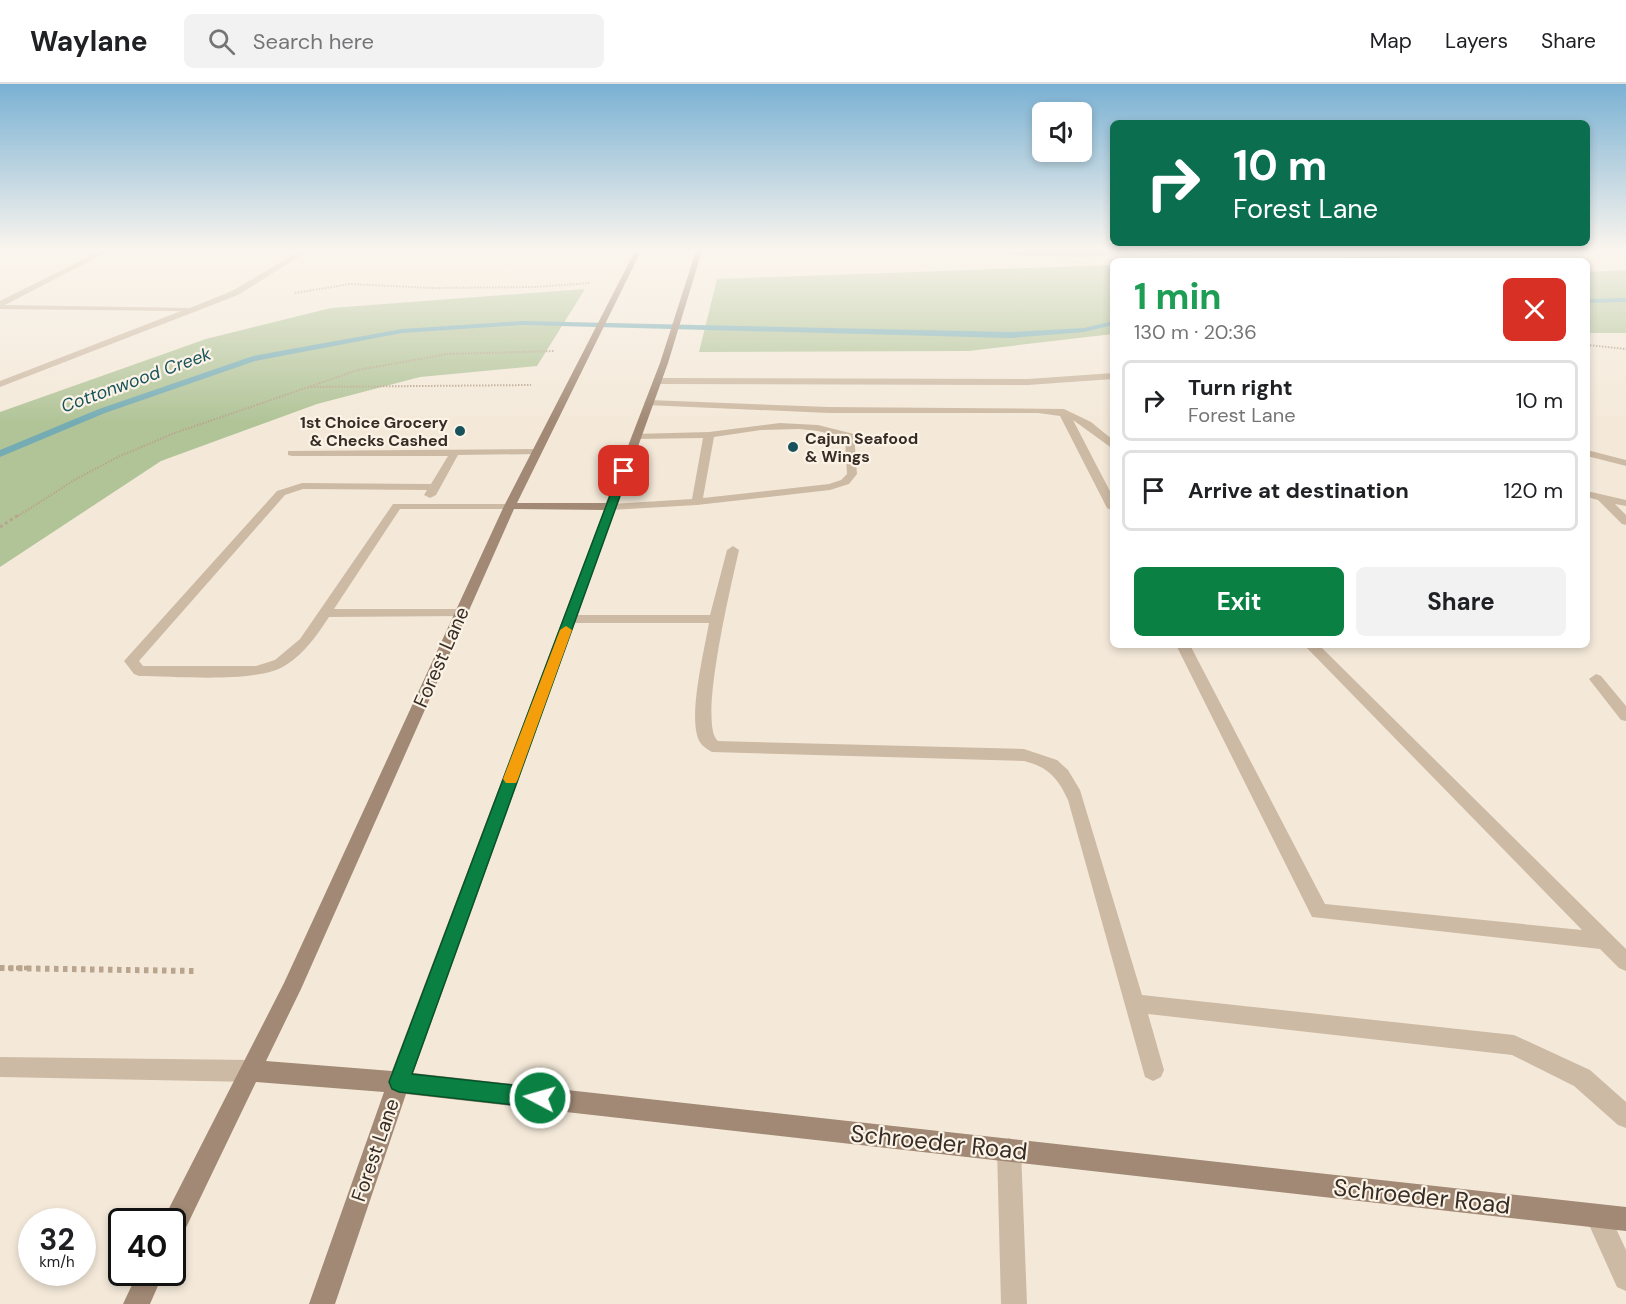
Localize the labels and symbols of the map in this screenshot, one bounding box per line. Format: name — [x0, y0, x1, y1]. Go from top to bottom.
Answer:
water label: Cottonwood Creek — [58, 341, 215, 418]
place label: 1st Choice Grocery & Checks Cashed — [300, 412, 448, 451]
marker: 1st Choice Grocery & Checks Cashed — [453, 424, 467, 438]
place label: Cajun Seafood & Wings — [805, 428, 918, 467]
marker: Cajun Seafood & Wings — [786, 440, 800, 454]
pin — [598, 445, 649, 496]
street label: Forest Lane — [407, 603, 475, 711]
position arrow — [508, 1066, 572, 1130]
street label: Forest Lane — [345, 1095, 405, 1205]
street label: Schroeder Road — [849, 1117, 1029, 1167]
street label: Schroeder Road — [1332, 1171, 1512, 1221]
speed limit sign: 40 — [108, 1208, 186, 1286]

